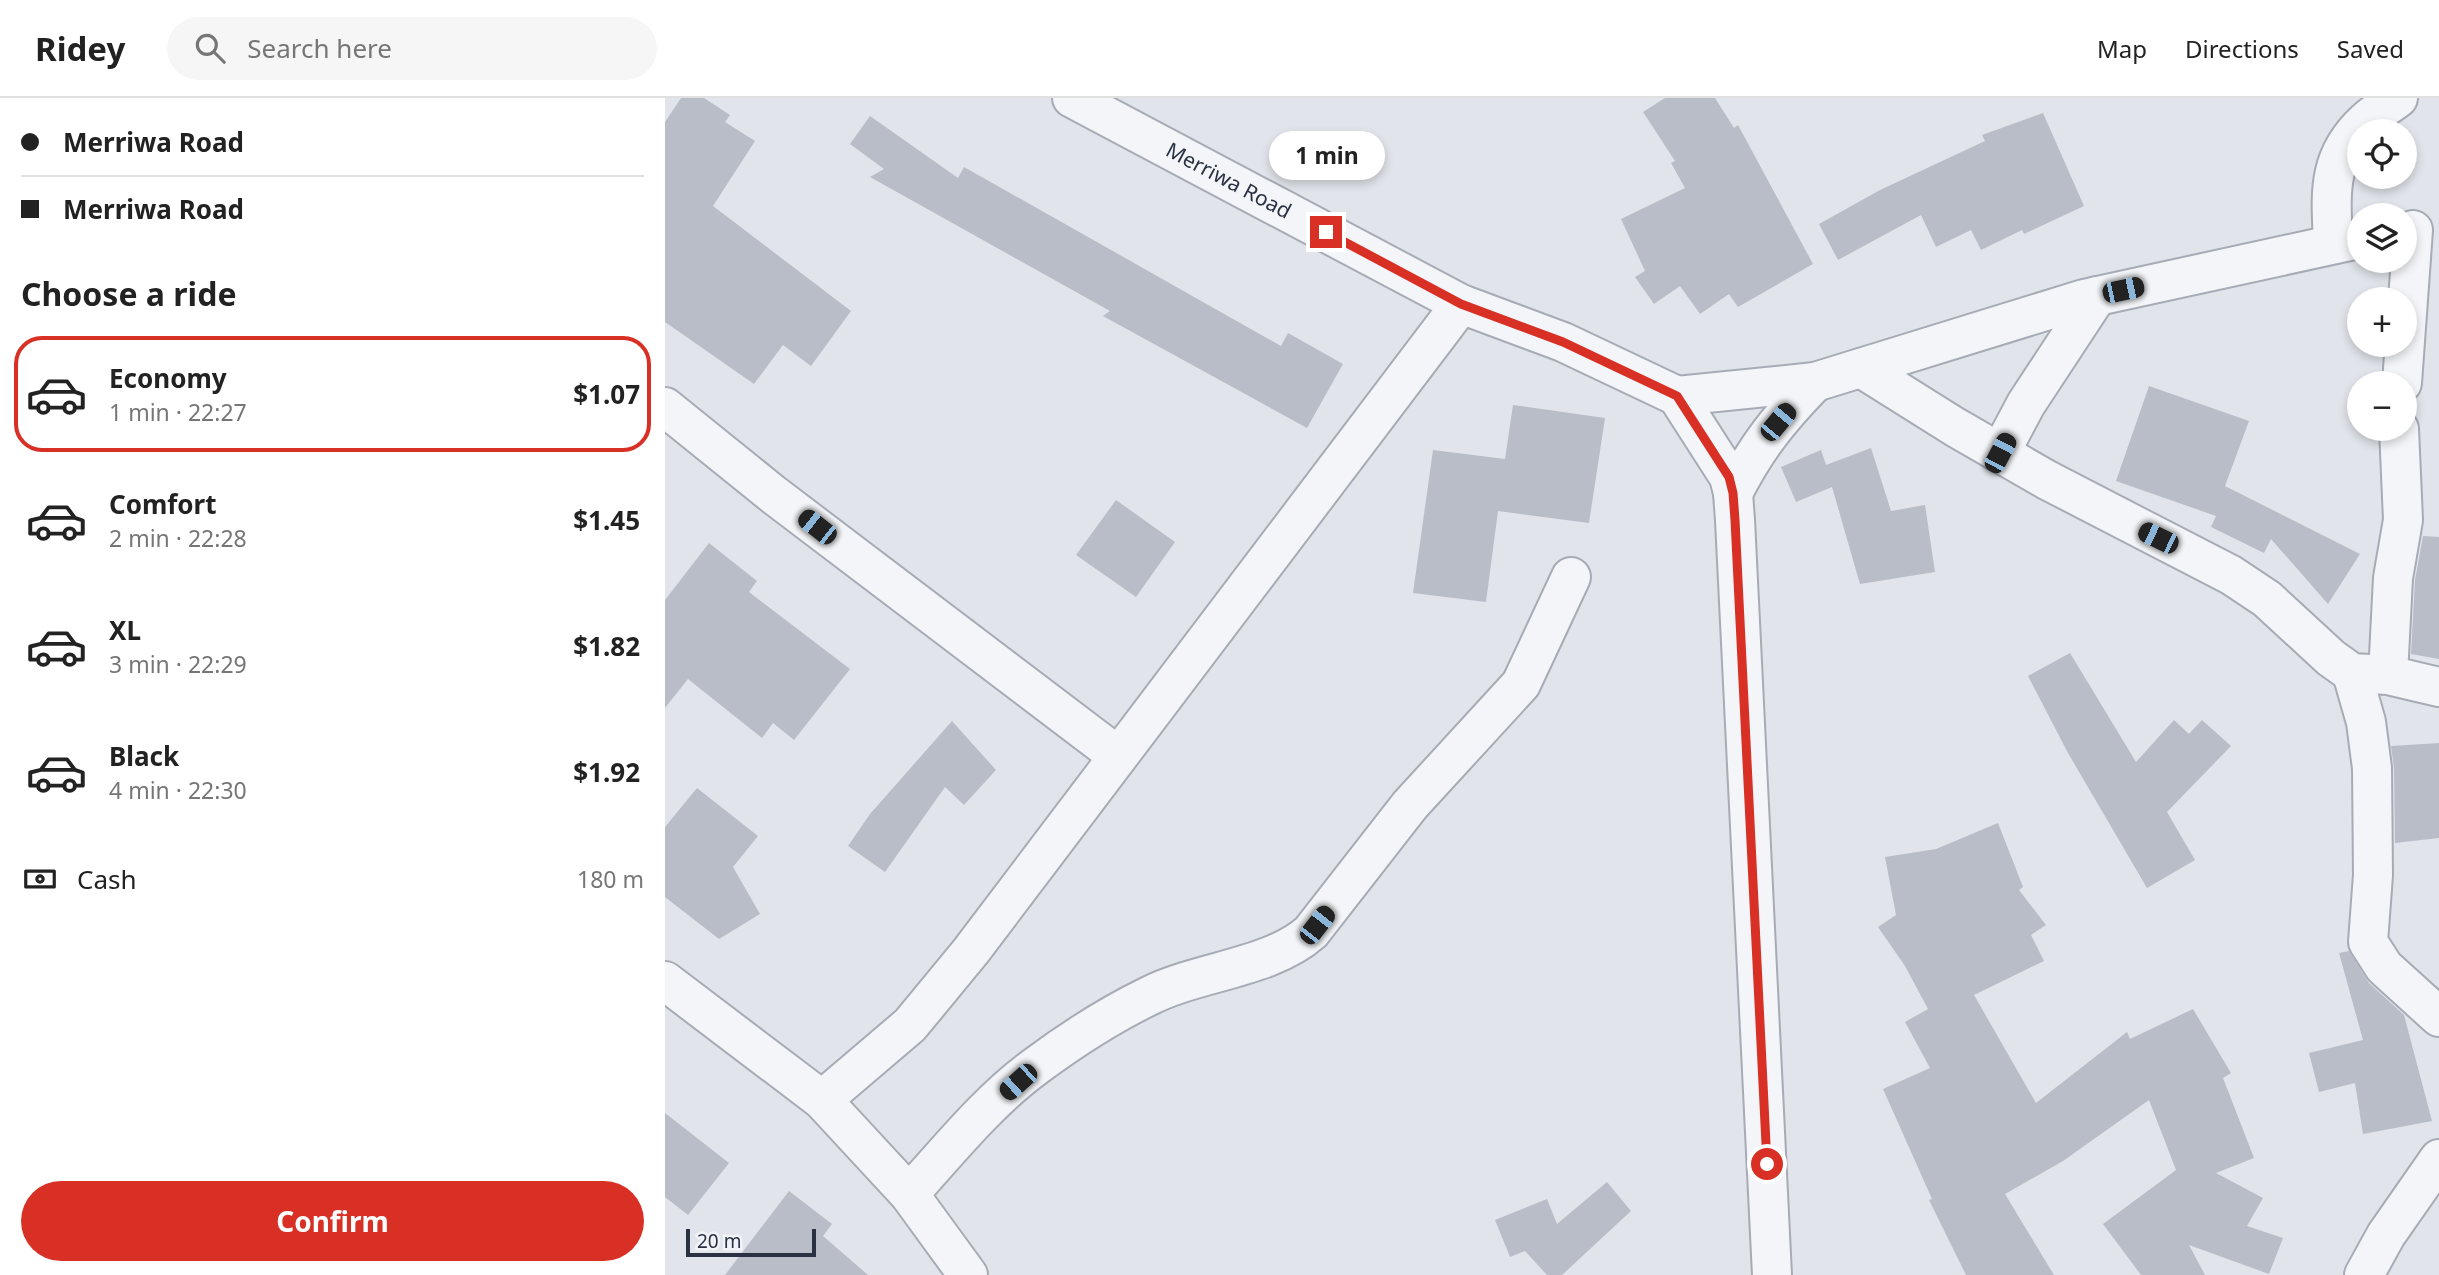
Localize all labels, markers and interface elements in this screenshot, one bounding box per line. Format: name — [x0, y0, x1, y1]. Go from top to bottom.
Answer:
search box — [167, 17, 657, 80]
text: Ridey — [35, 26, 125, 71]
icon: search — [191, 29, 229, 67]
text: Search here — [247, 30, 392, 66]
text: Map — [2097, 32, 2147, 65]
text: Directions — [2185, 32, 2299, 65]
text: Saved — [2337, 32, 2404, 65]
map controls — [2347, 119, 2417, 441]
button: locate — [2347, 119, 2417, 189]
text: Merriwa Road — [63, 124, 244, 160]
callout: 1 min — [1268, 130, 1384, 180]
street label: Merriwa Road — [1161, 135, 1296, 225]
text: 1 min — [1295, 139, 1359, 171]
text: Merriwa Road — [63, 191, 244, 227]
button: layers — [2347, 203, 2417, 273]
route end — [1310, 216, 1342, 248]
text: Choose a ride — [21, 272, 237, 315]
car — [2101, 275, 2146, 305]
button: + — [2347, 287, 2417, 357]
text: Economy — [109, 360, 227, 396]
icon: car — [25, 363, 88, 426]
button: − — [2347, 371, 2417, 441]
text: $1.07 — [573, 376, 640, 412]
text: 1 min · 22:27 — [109, 396, 247, 428]
car — [1757, 399, 1800, 445]
car — [1981, 430, 2020, 476]
text: Comfort — [109, 486, 217, 522]
icon: car — [25, 489, 88, 552]
text: $1.45 — [573, 502, 640, 538]
car — [794, 506, 841, 548]
car — [2135, 519, 2182, 557]
text: 2 min · 22:28 — [109, 522, 247, 554]
text: XL — [109, 612, 141, 648]
icon: car — [25, 615, 88, 678]
text: $1.82 — [573, 628, 640, 664]
text: 3 min · 22:29 — [109, 648, 247, 680]
text: Black — [109, 738, 179, 774]
icon: car — [25, 741, 88, 804]
text: $1.92 — [573, 754, 640, 790]
text: 4 min · 22:30 — [109, 774, 247, 806]
icon: cash — [21, 860, 59, 898]
text: Cash — [77, 861, 137, 897]
text: 180 m — [577, 863, 644, 895]
car — [1296, 902, 1339, 948]
car — [996, 1060, 1041, 1104]
route start — [1751, 1148, 1783, 1180]
button: Confirm — [21, 1181, 644, 1261]
scale bar — [686, 1226, 815, 1258]
text: 20 m — [697, 1228, 741, 1254]

